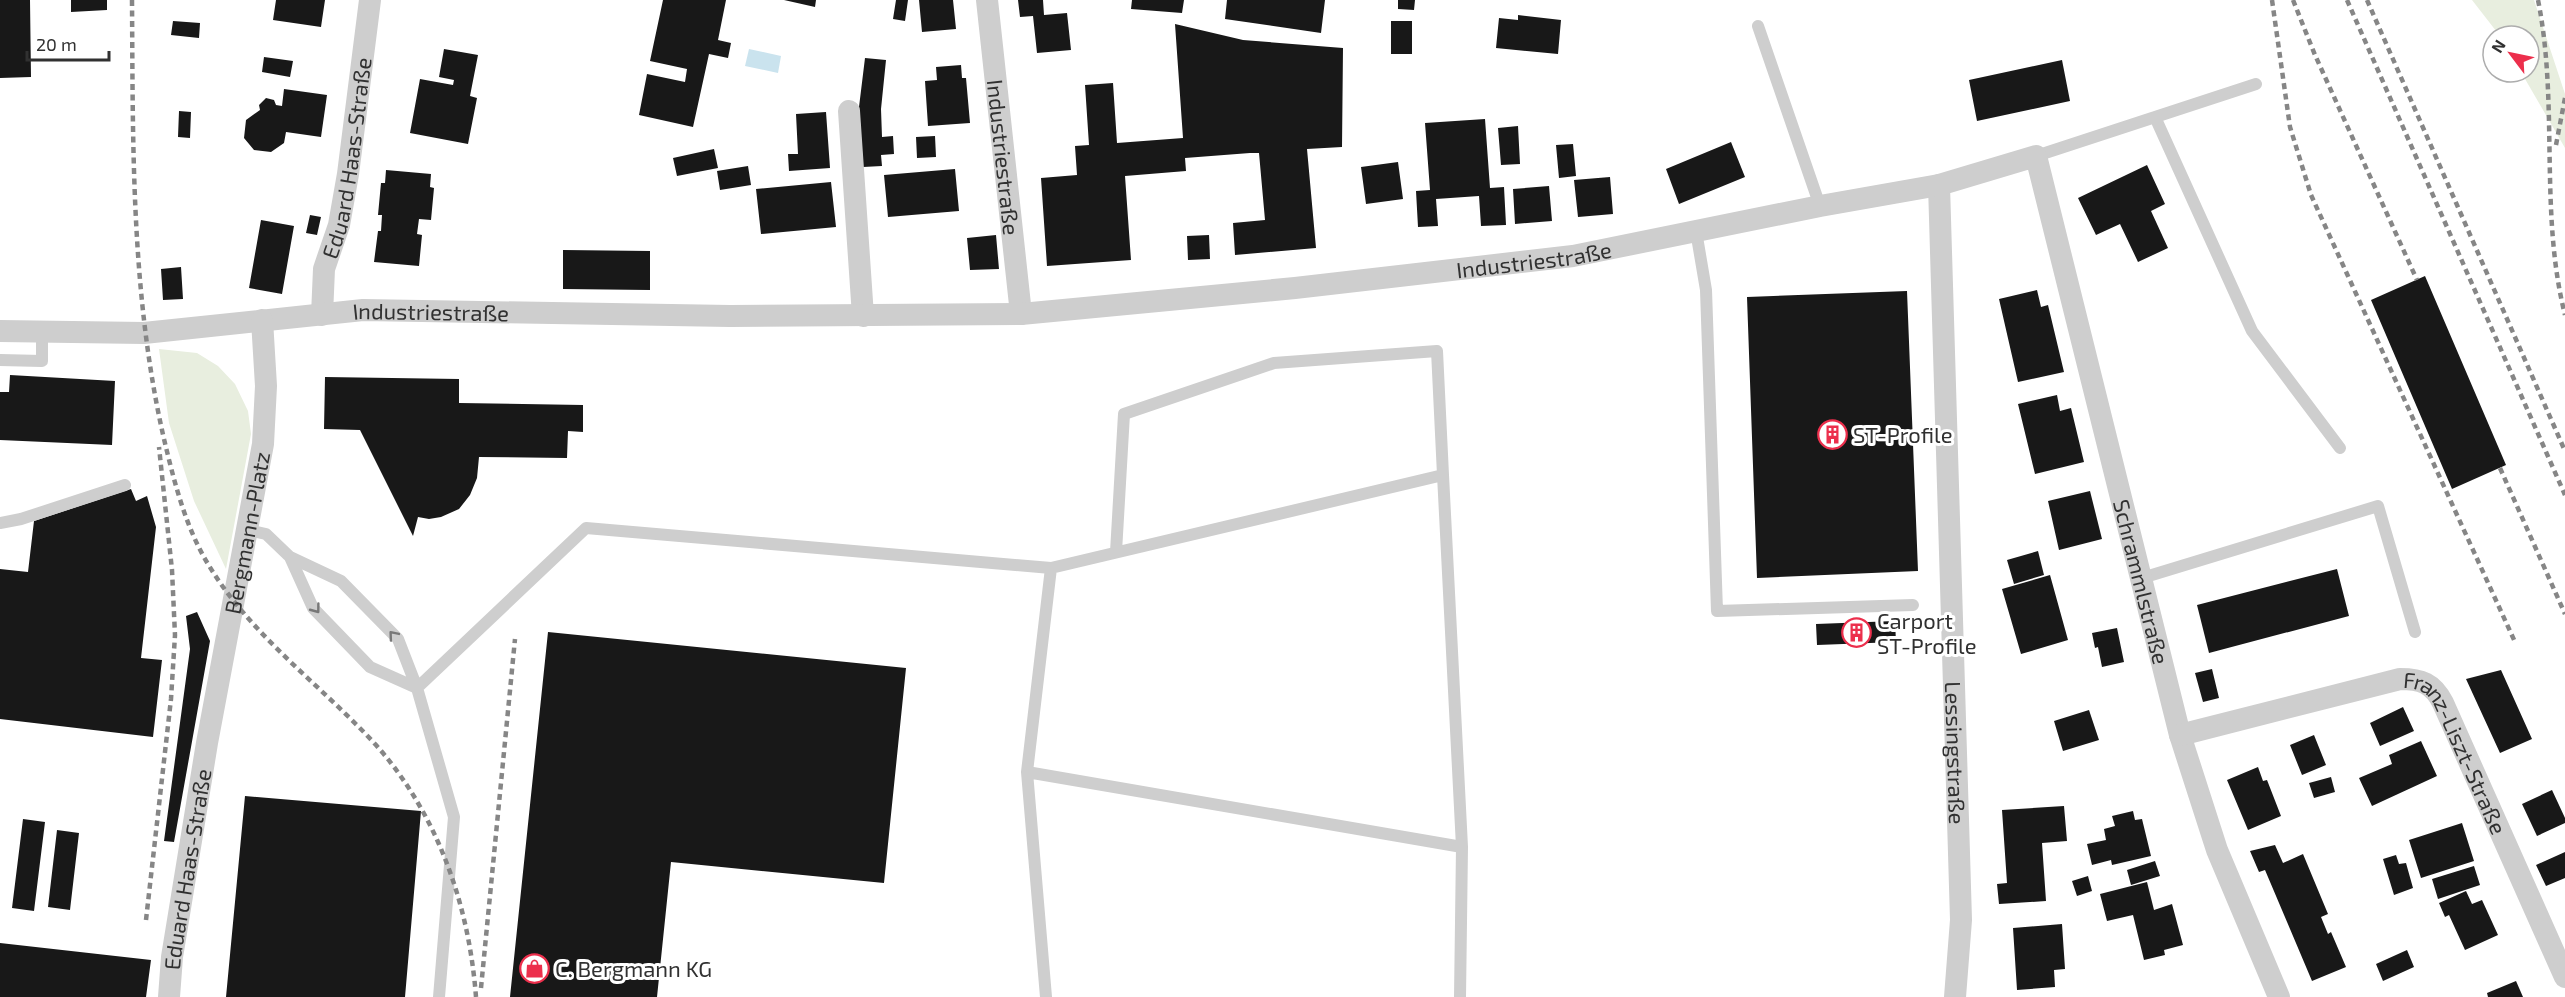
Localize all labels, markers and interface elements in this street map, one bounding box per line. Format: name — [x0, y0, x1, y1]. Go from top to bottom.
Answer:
scale bar — [27, 24, 110, 62]
north arrow — [2481, 24, 2541, 84]
text: 20 m — [36, 33, 77, 55]
text: N — [2487, 36, 2509, 56]
street label: Eduard Haas-Straße — [316, 56, 376, 262]
street label: Industriestraße — [983, 78, 1025, 236]
street label: Industriestraße — [1455, 236, 1614, 282]
street label: Industriestraße — [351, 297, 509, 325]
building icon: ST-Profile — [1816, 418, 1848, 450]
place label: ST-Profile — [1853, 421, 1952, 447]
street label: Bergmann-Platz — [218, 449, 274, 616]
street label: Schrammlstraße — [2109, 496, 2175, 667]
one-way arrow — [309, 602, 320, 613]
place label: Carport ST-Profile — [1877, 607, 1976, 658]
building icon: Carport ST-Profile — [1840, 617, 1872, 649]
one-way arrow — [390, 631, 401, 642]
street label: Franz-Liszt-Straße — [2402, 666, 2513, 838]
street label: Lessingstraße — [1941, 681, 1971, 825]
street label: Eduard Haas-Straße — [158, 767, 216, 971]
shop icon: C. Bergmann KG — [518, 952, 550, 984]
place label: C. Bergmann KG — [555, 955, 712, 981]

